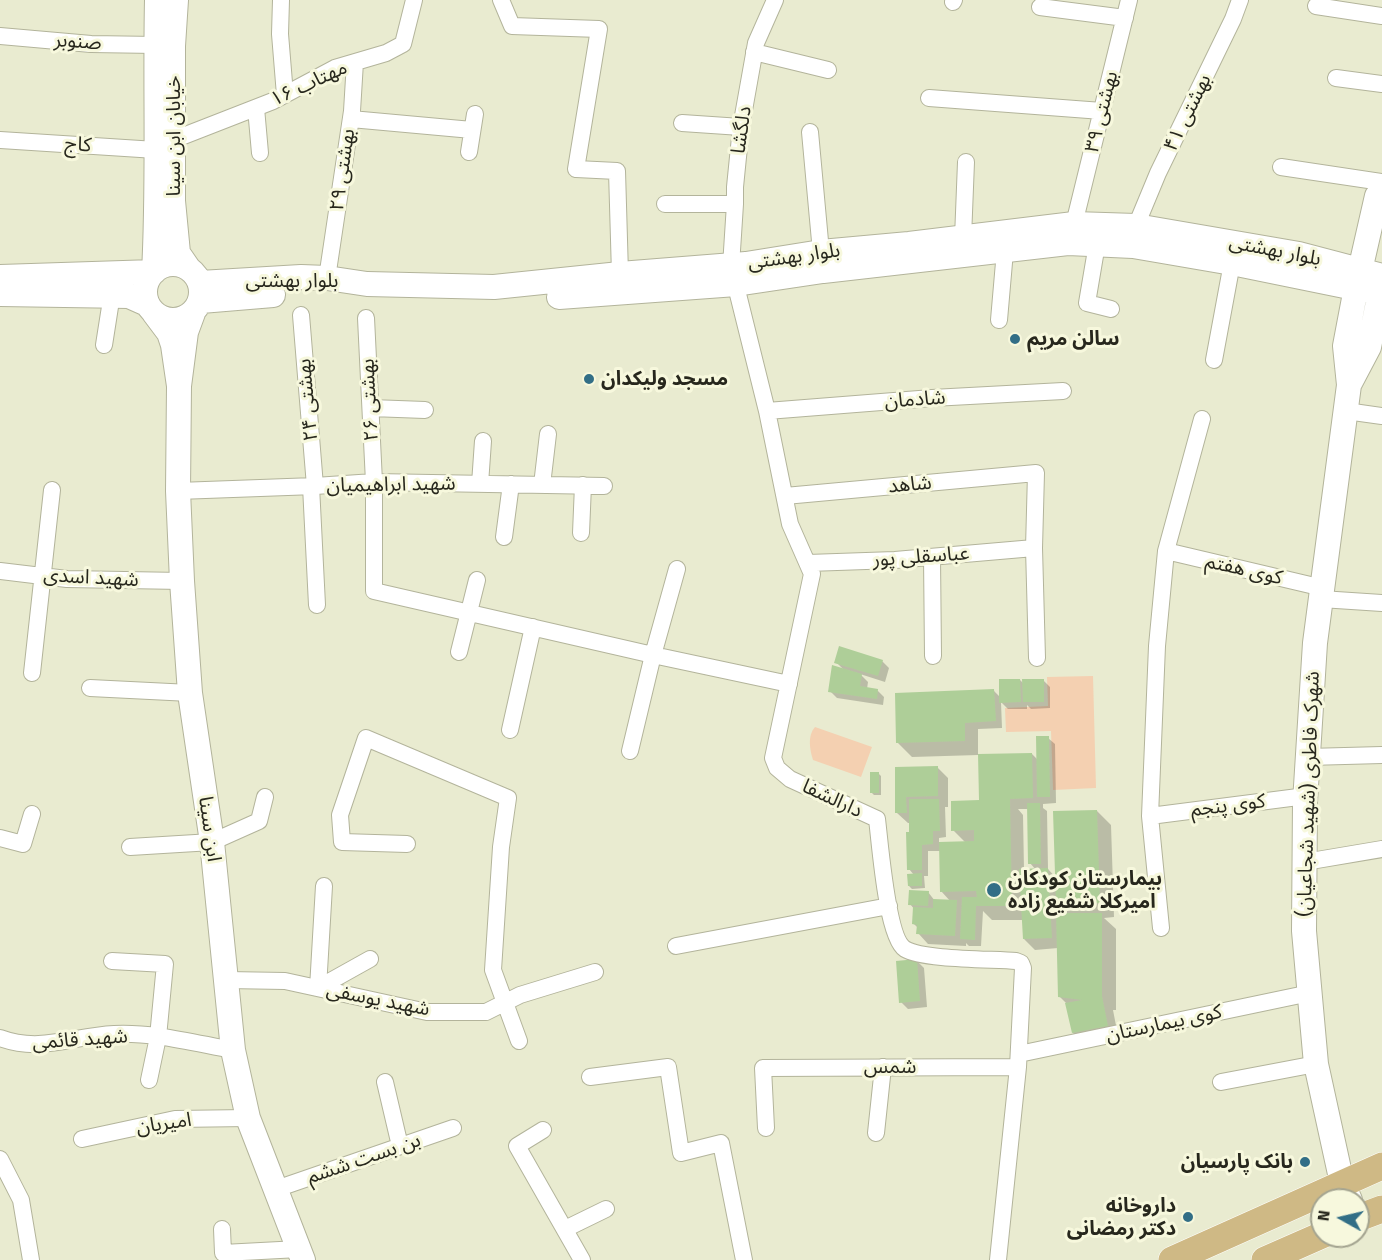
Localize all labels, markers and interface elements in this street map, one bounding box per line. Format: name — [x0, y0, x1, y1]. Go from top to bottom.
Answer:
street label: صنوبر — [53, 28, 103, 56]
street label: مهتاب ۱۶ — [267, 56, 351, 112]
street label: بهشتی ۳۹ — [1080, 69, 1124, 155]
street label: بهشتی ۴۱ — [1159, 70, 1217, 156]
street label: خیابان ابن سینا — [162, 75, 186, 197]
street label: دلگشا — [727, 105, 757, 155]
street label: بهشتی ۲۹ — [325, 127, 361, 213]
street label: کاج — [64, 132, 92, 158]
street label: بلوار بهشتی — [1227, 230, 1323, 272]
street label: بلوار بهشتی — [746, 239, 842, 275]
street label: بلوار بهشتی — [246, 269, 338, 293]
place label: سالن مریم — [1027, 327, 1120, 351]
marker: سالن مریم — [1008, 332, 1022, 346]
street label: بهشتی ۲۴ — [292, 358, 324, 442]
street label: بهشتی ۲۶ — [356, 358, 384, 442]
place label: مسجد ولیکدان — [601, 367, 728, 391]
marker: مسجد ولیکدان — [582, 372, 596, 386]
street label: شادمان — [884, 386, 946, 414]
street label: شاهد — [887, 471, 933, 499]
street label: شهید ابراهیمیان — [326, 472, 456, 498]
street label: عباسقلی پور — [872, 542, 970, 572]
street label: کوی هفتم — [1203, 550, 1285, 590]
street label: شهید اسدی — [43, 564, 139, 592]
street label: شهرک فاطری (شهید شجاعیان) — [1293, 671, 1325, 917]
street label: دارالشفا — [798, 775, 866, 823]
street label: کوی پنجم — [1189, 790, 1267, 822]
street label: ابن سینا — [193, 795, 225, 863]
place label: بیمارستان کودکان امیرکلا شفیع زاده — [1008, 867, 1162, 914]
marker: بیمارستان کودکان امیرکلا شفیع زاده — [985, 881, 1003, 899]
street label: شهید یوسفی — [324, 978, 432, 1022]
street label: کوی بیمارستان — [1104, 1000, 1224, 1048]
street label: شهید قائمی — [31, 1025, 129, 1055]
street label: شمس — [864, 1055, 916, 1079]
street label: امیریان — [135, 1108, 193, 1140]
street label: بن بست ششم — [304, 1128, 424, 1190]
place label: بانک پارسیان — [1181, 1150, 1293, 1174]
marker: بانک پارسیان — [1298, 1155, 1312, 1169]
north arrow — [1310, 1188, 1370, 1248]
place label: داروخانه دکتر رمضانی — [1067, 1194, 1176, 1241]
text: N — [1314, 1209, 1334, 1222]
marker: داروخانه دکتر رمضانی — [1181, 1210, 1195, 1224]

